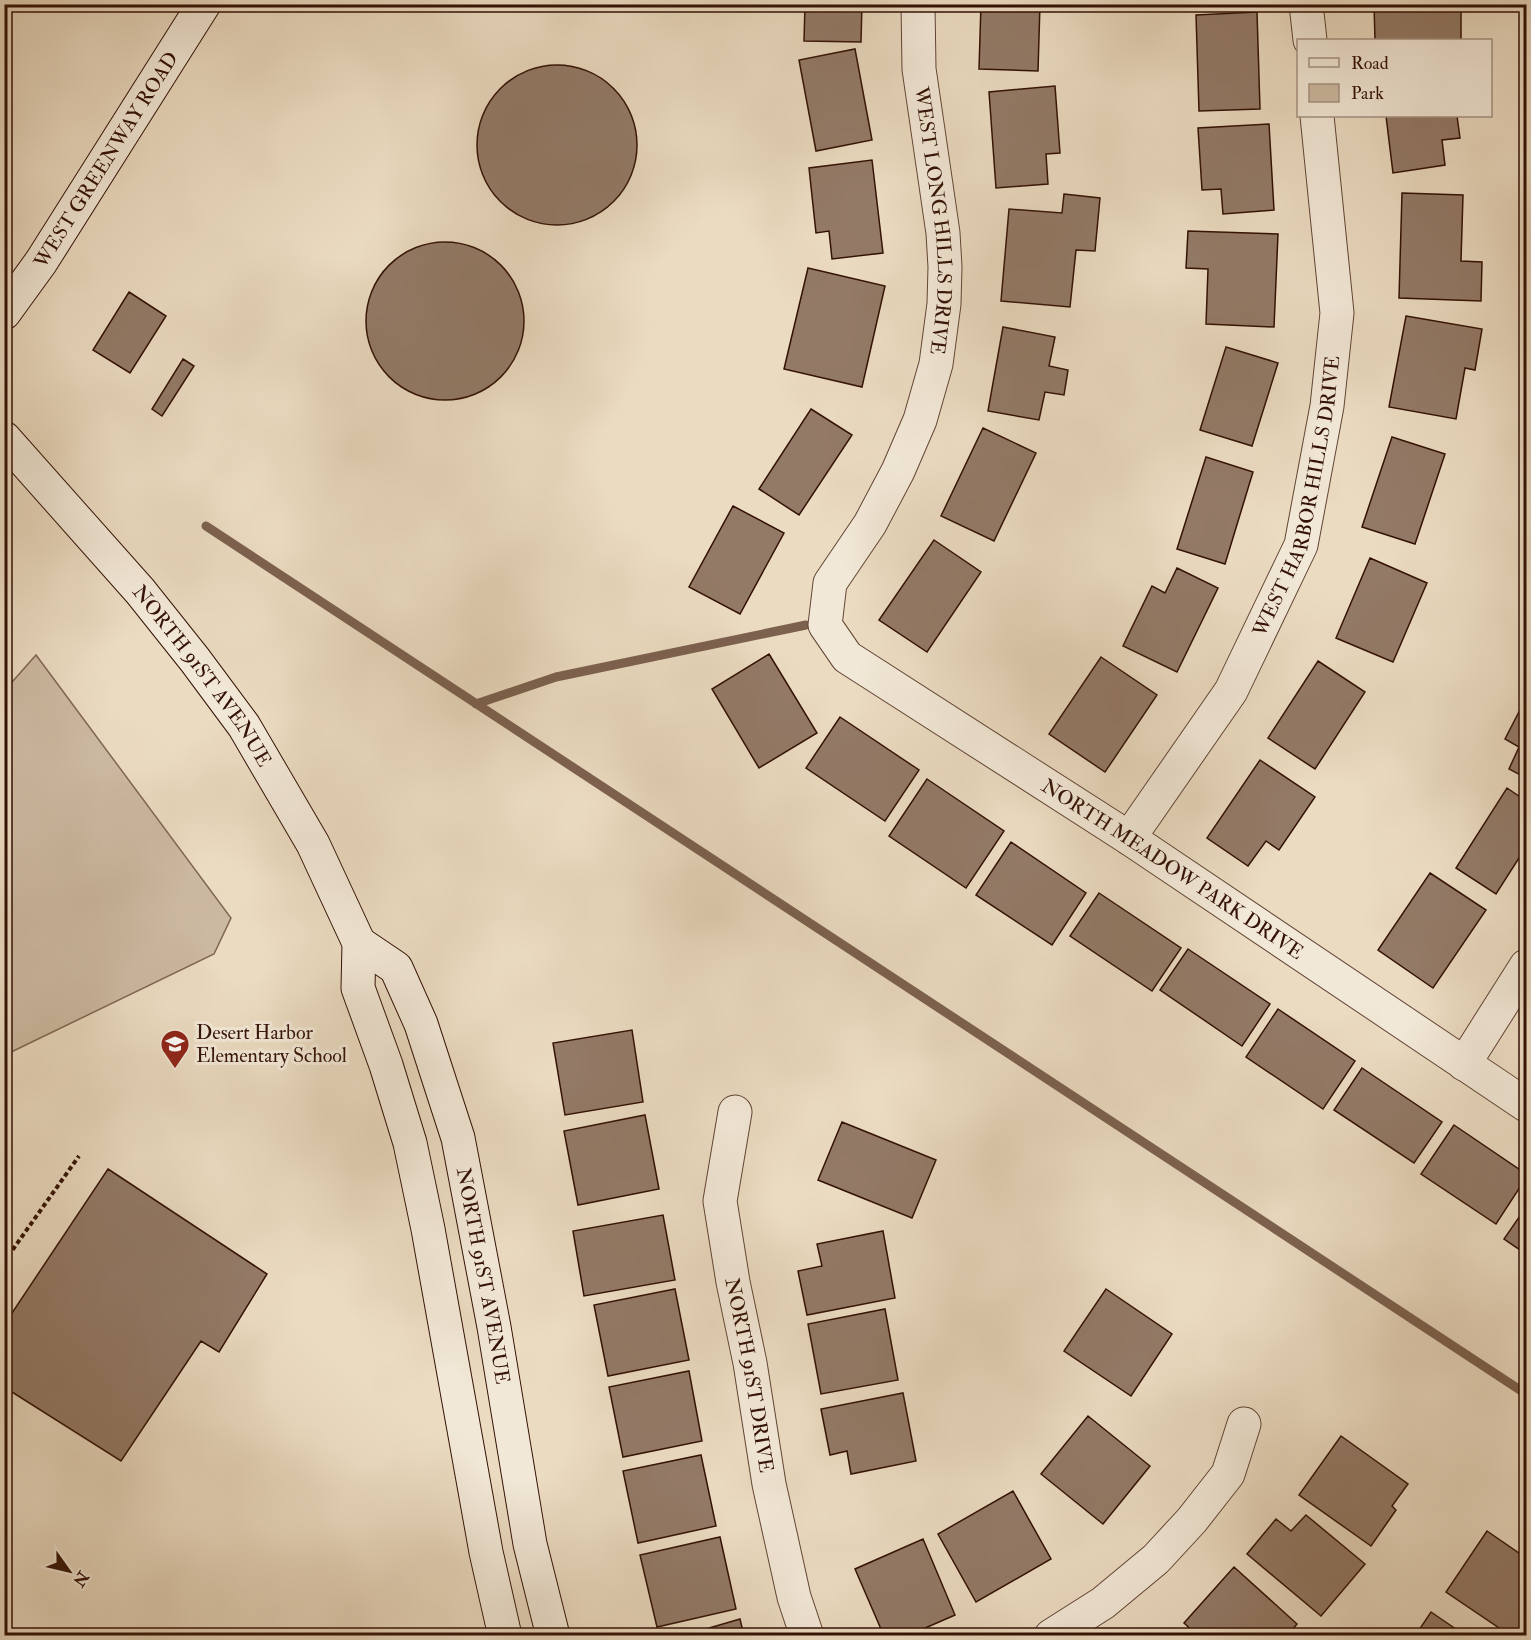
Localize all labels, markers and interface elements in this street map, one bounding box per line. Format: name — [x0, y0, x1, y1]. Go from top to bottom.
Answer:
legend — [1297, 39, 1492, 117]
street label: WEST GREENWAY ROAD — [27, 47, 183, 273]
text: Road — [1351, 52, 1389, 75]
text: Park — [1351, 82, 1384, 105]
street label: WEST LONG HILLS DRIVE — [909, 84, 958, 356]
street label: WEST HARBOR HILLS DRIVE — [1246, 354, 1345, 641]
street label: NORTH 91ST AVENUE — [127, 580, 277, 771]
street label: NORTH MEADOW PARK DRIVE — [1037, 773, 1309, 965]
place label: Desert Harbor Elementary School — [196, 1020, 347, 1068]
school or university icon: Desert Harbor Elementary School — [159, 1028, 191, 1070]
street label: NORTH 91ST AVENUE — [451, 1165, 516, 1386]
street label: NORTH 91ST DRIVE — [720, 1275, 780, 1474]
north arrow — [39, 1541, 99, 1601]
text: N — [68, 1566, 93, 1591]

